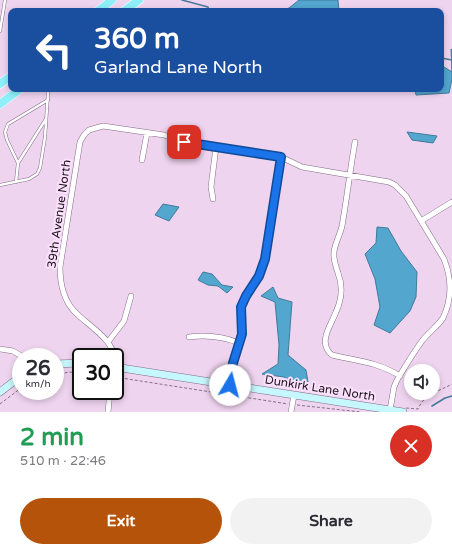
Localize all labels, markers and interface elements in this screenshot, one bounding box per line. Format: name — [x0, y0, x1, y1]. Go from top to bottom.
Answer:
text: 360 m — [94, 22, 180, 56]
icon: left — [28, 24, 80, 76]
text: Garland Lane North — [94, 56, 262, 78]
pin — [167, 125, 201, 159]
icon: arrive — [173, 131, 195, 153]
street label: 39th Avenue North — [44, 159, 74, 269]
speed limit sign: 30 — [72, 348, 124, 400]
text: 26 — [25, 357, 51, 381]
position arrow — [209, 364, 251, 406]
map controls — [404, 364, 440, 400]
button: sound — [404, 364, 440, 400]
street label: Dunkirk Lane North — [264, 372, 376, 404]
text: km/h — [25, 378, 51, 390]
text: 2 min — [20, 423, 84, 452]
button: close — [390, 425, 432, 467]
text: 510 m · 22:46 — [20, 453, 106, 469]
button: Exit — [20, 498, 222, 544]
button: Share — [230, 498, 432, 544]

